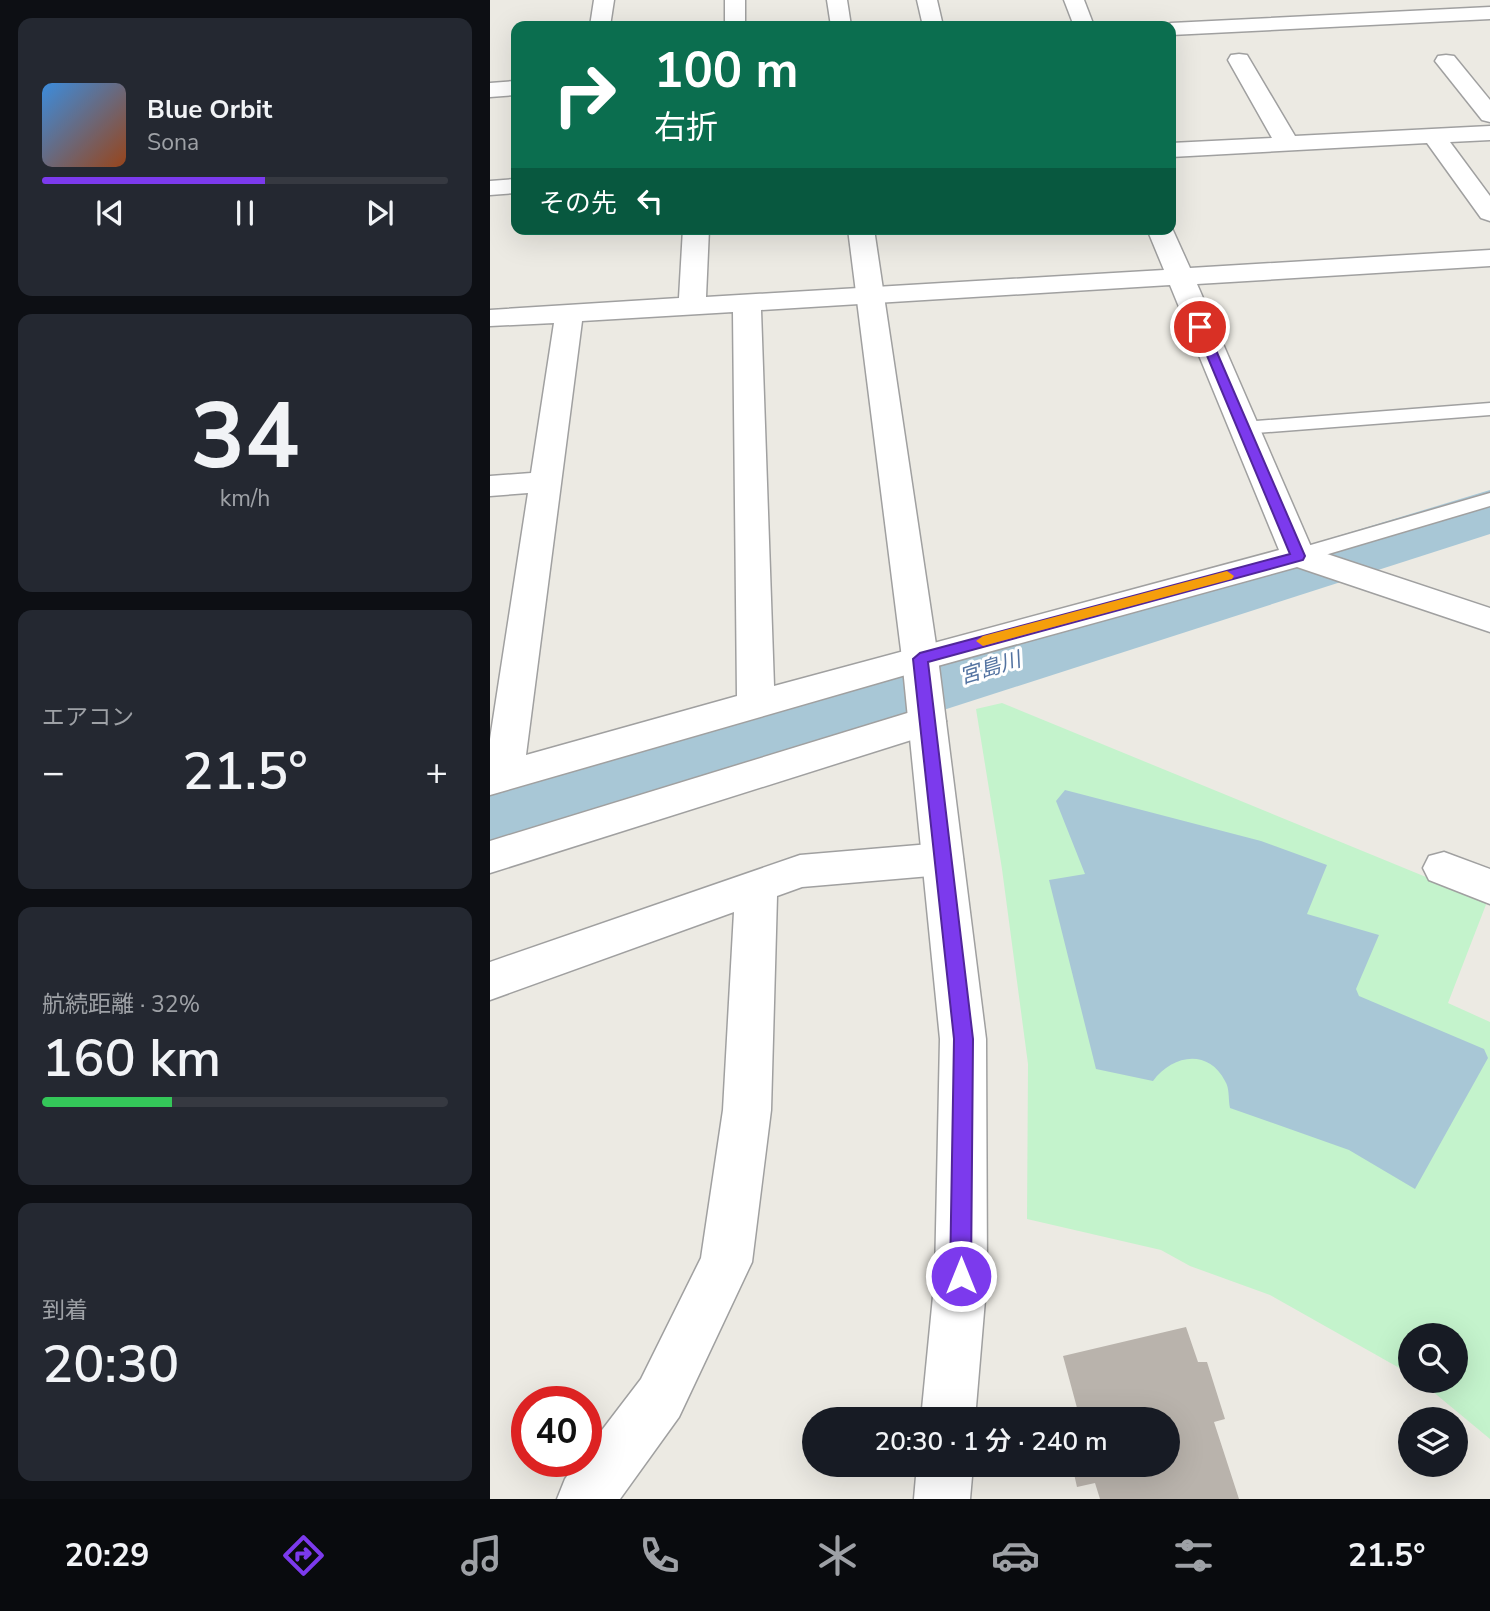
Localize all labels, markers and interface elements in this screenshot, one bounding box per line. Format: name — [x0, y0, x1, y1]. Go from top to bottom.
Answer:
text: 100 m — [654, 37, 798, 104]
icon: right — [539, 49, 630, 140]
text: Blue Orbit — [147, 92, 272, 127]
text: 右折 — [654, 106, 718, 149]
text: Sona — [147, 127, 199, 158]
icon: left — [631, 182, 669, 220]
text: その先 — [539, 186, 617, 221]
icon: previous — [91, 194, 129, 232]
icon: pause — [226, 194, 264, 232]
icon: next — [361, 194, 399, 232]
pin — [1170, 297, 1230, 357]
icon: arrive — [1181, 308, 1219, 346]
text: 34 — [190, 375, 300, 499]
text: km/h — [220, 483, 270, 514]
water label: 宮島川 — [956, 645, 1026, 691]
text: エアコン — [42, 702, 134, 733]
text: 21.5° — [182, 736, 308, 807]
text: − — [42, 747, 65, 798]
text: + — [425, 747, 448, 798]
text: 航続距離 · 32% — [42, 989, 200, 1020]
text: 160 km — [42, 1023, 221, 1094]
position arrow — [924, 1239, 998, 1313]
text: 到着 — [42, 1295, 88, 1326]
map controls — [1398, 1323, 1468, 1477]
button: search — [1398, 1323, 1468, 1393]
text: 20:30 — [42, 1329, 179, 1400]
speed limit sign: 40 — [511, 1386, 602, 1477]
button: layers — [1398, 1407, 1468, 1477]
text: 20:30 · 1 分 · 240 m — [875, 1424, 1107, 1459]
icon: directions — [279, 1531, 328, 1580]
icon: music — [457, 1531, 506, 1580]
icon: phone — [635, 1531, 684, 1580]
icon: climate — [813, 1531, 862, 1580]
icon: car — [991, 1531, 1040, 1580]
icon: filters — [1169, 1531, 1218, 1580]
text: 20:29 — [65, 1534, 149, 1577]
text: 21.5° — [1348, 1534, 1425, 1577]

